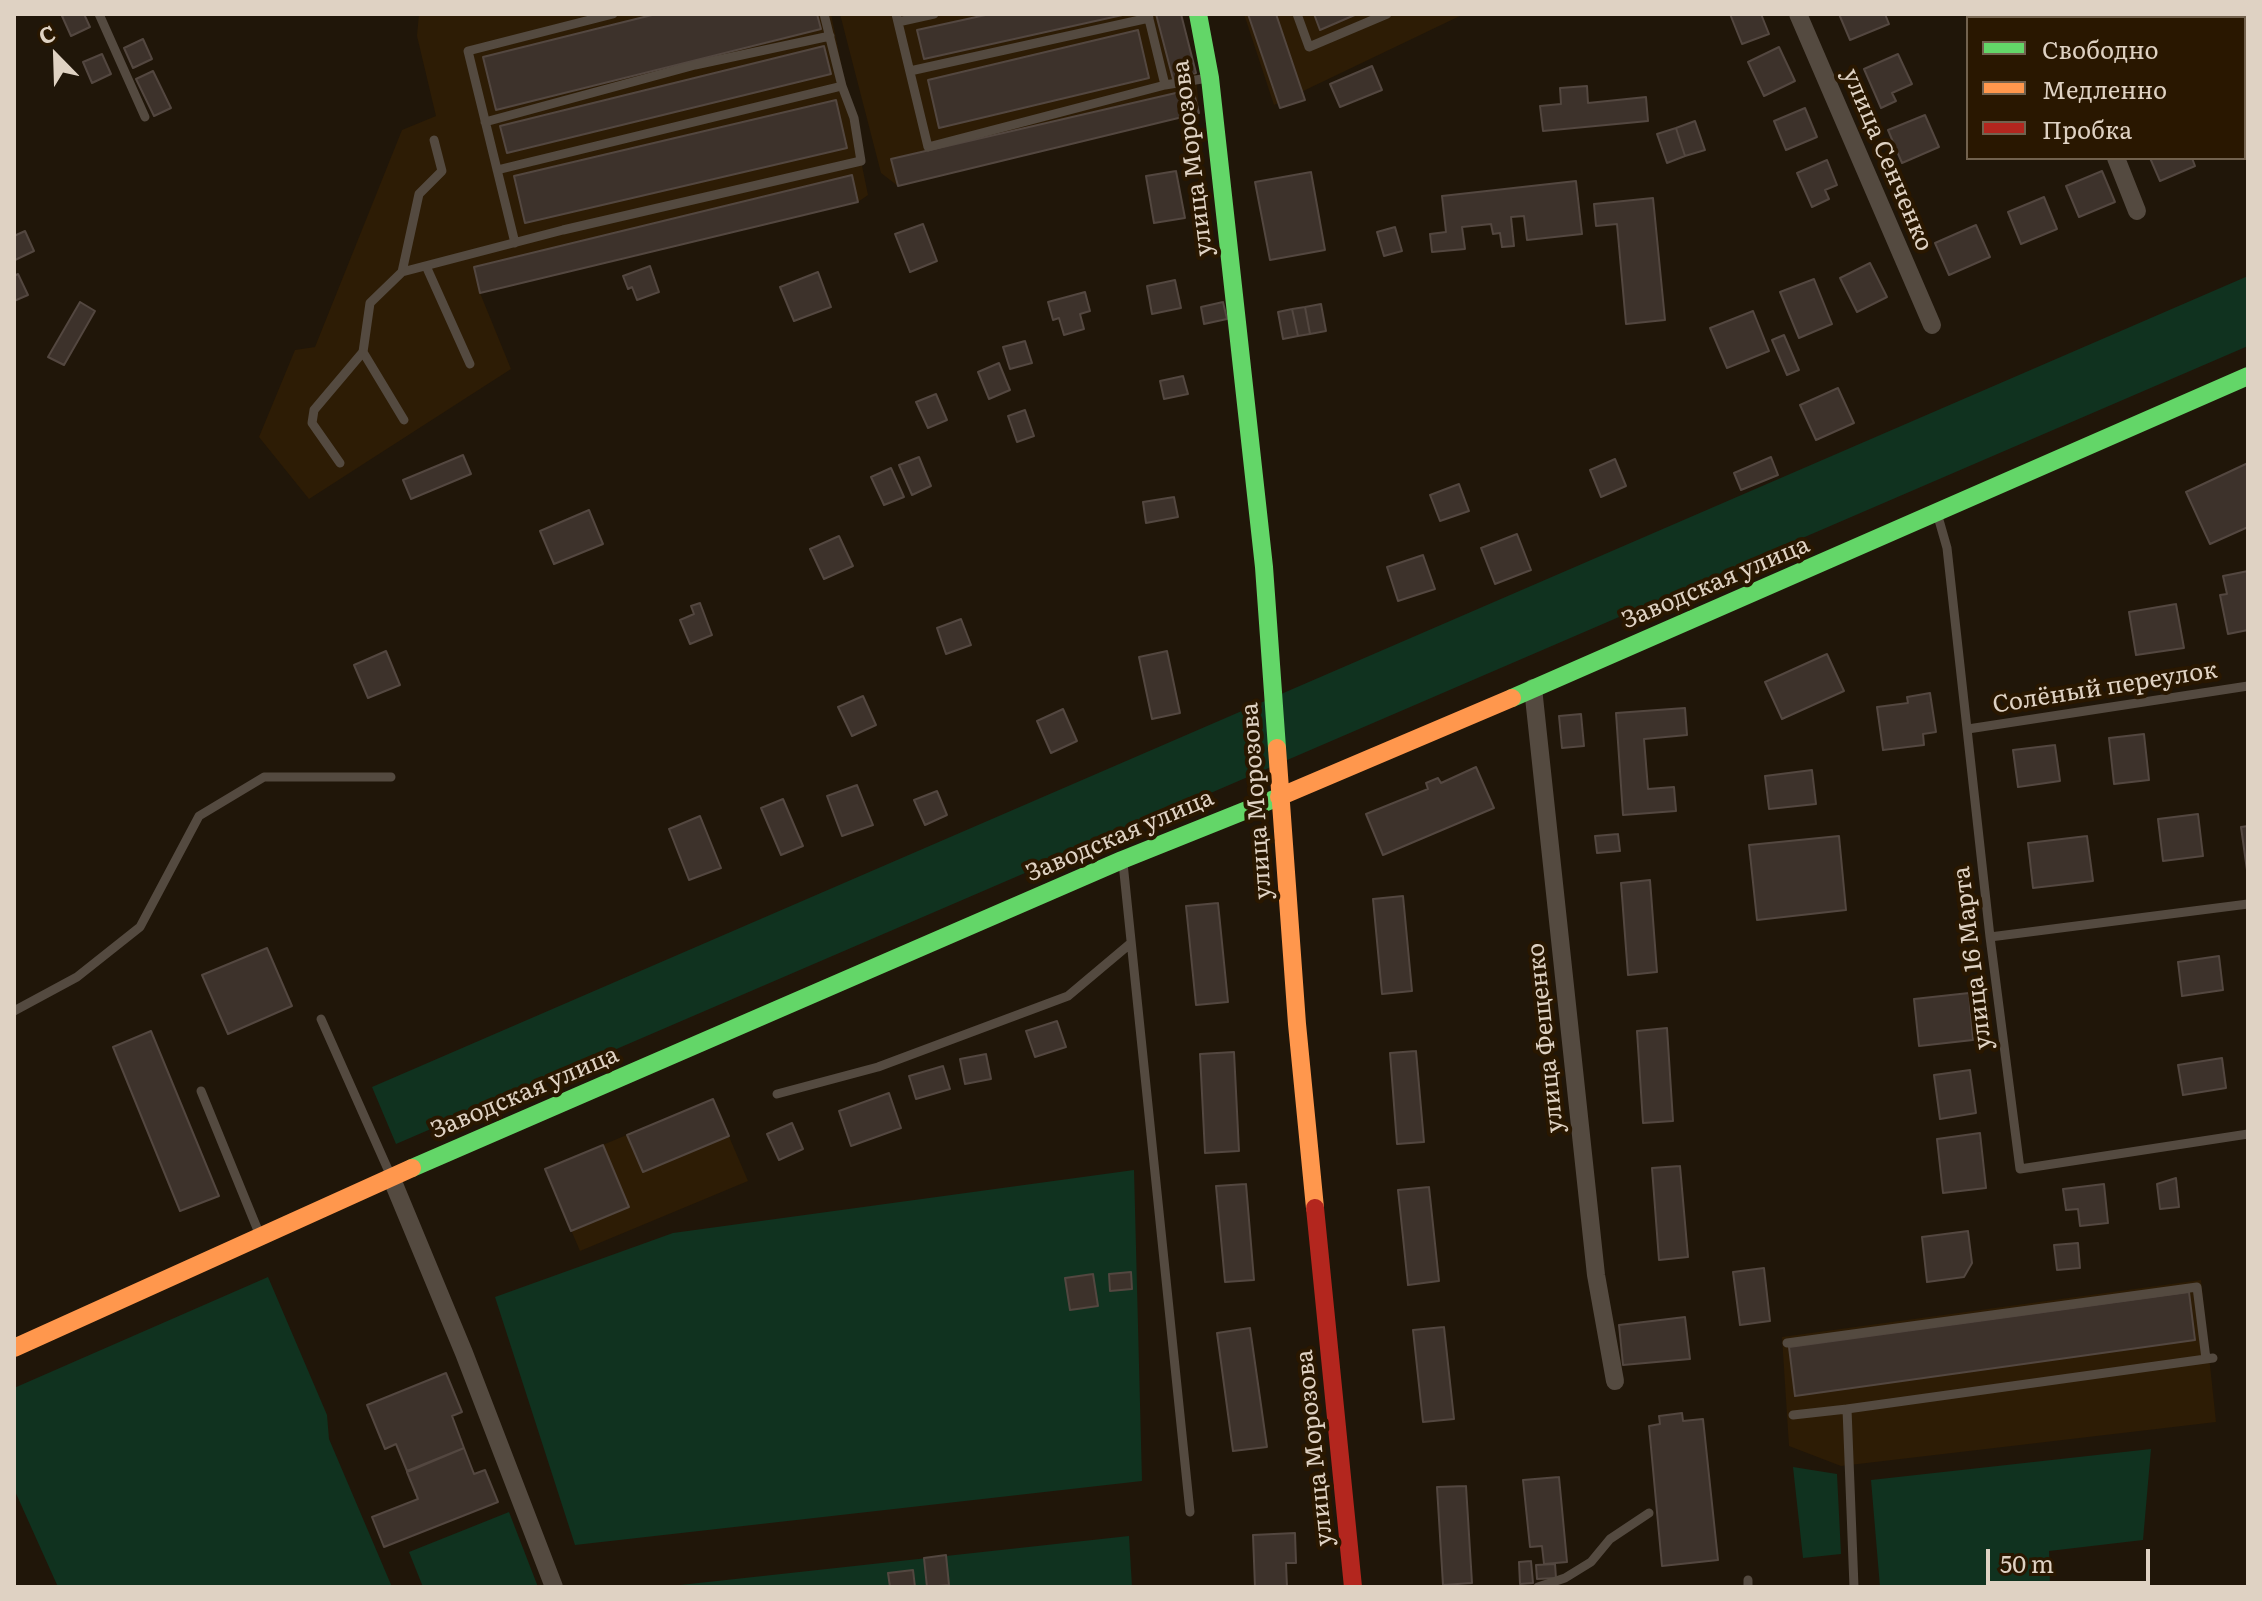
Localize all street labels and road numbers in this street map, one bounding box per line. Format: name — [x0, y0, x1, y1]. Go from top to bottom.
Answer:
street label: улица Морозова — [1167, 58, 1219, 258]
street label: улица Сенченко — [1836, 64, 1938, 256]
street label: Заводская улица — [1618, 531, 1814, 635]
street label: Солёный переулок — [1991, 656, 2219, 720]
street label: улица Морозова — [1236, 701, 1278, 901]
street label: Заводская улица — [1022, 784, 1218, 888]
street label: улица 16 Марта — [1947, 865, 1999, 1051]
street label: улица Фещенко — [1522, 942, 1570, 1134]
street label: Заводская улица — [427, 1041, 623, 1145]
street label: улица Морозова — [1290, 1348, 1340, 1548]

